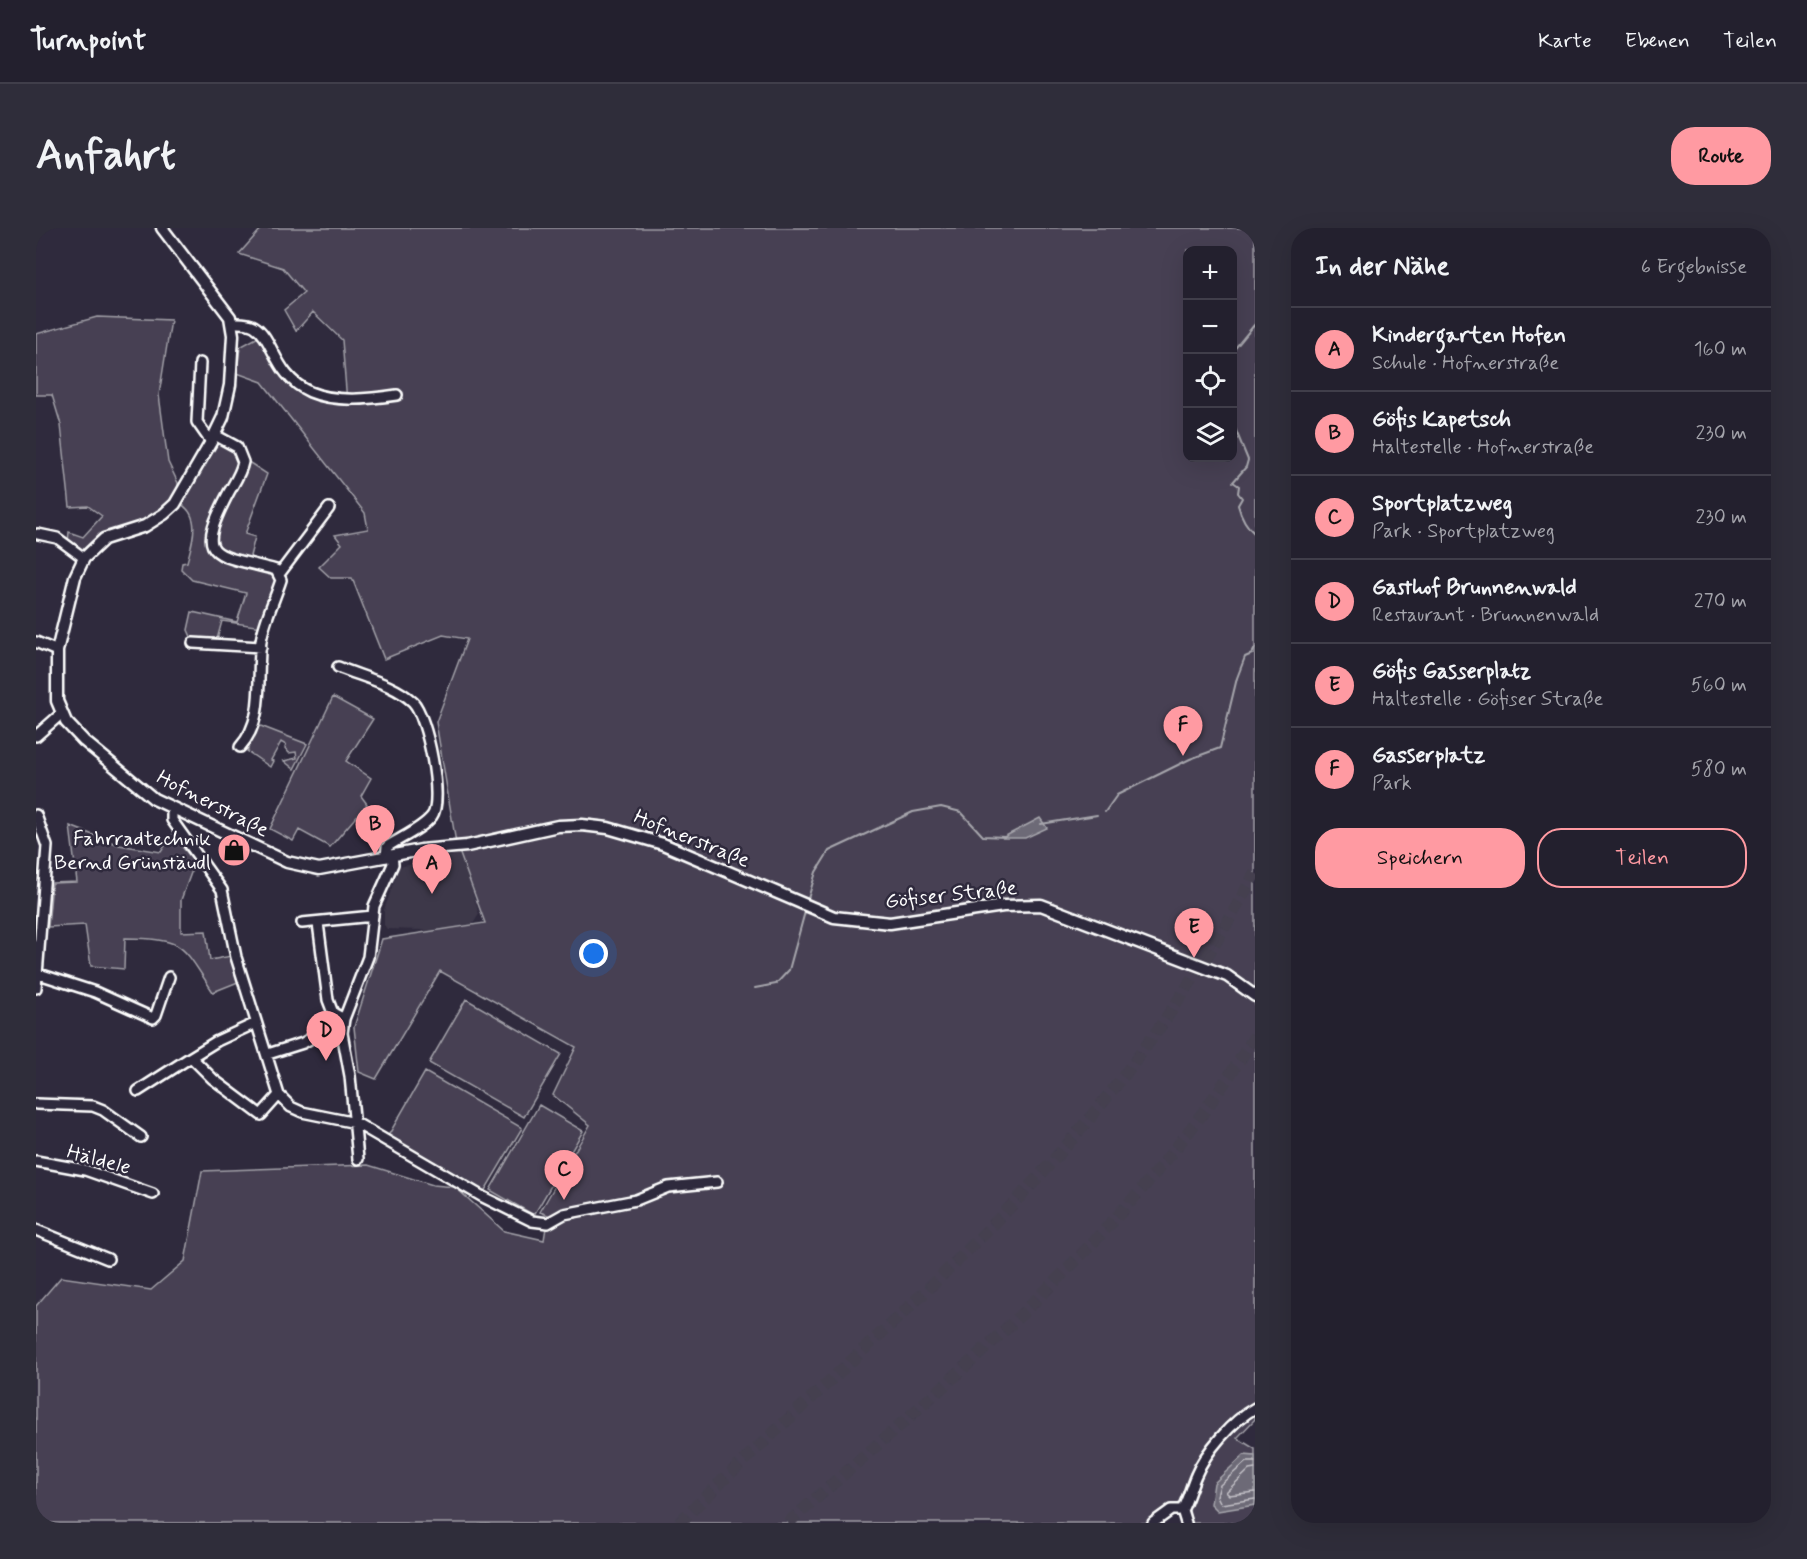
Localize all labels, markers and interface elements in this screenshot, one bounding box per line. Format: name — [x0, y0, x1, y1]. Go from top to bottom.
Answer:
text: Turnpoint — [30, 23, 146, 60]
text: Karte — [1538, 27, 1592, 55]
text: Ebenen — [1625, 27, 1690, 55]
text: Teilen — [1723, 27, 1777, 55]
button: Route — [1671, 127, 1771, 185]
text: Anfahrt — [36, 129, 176, 184]
map controls — [1183, 246, 1237, 462]
button: + — [1183, 246, 1237, 300]
text: In der Nähe — [1315, 250, 1449, 284]
text: 6 Ergebnisse — [1641, 254, 1747, 281]
button: − — [1183, 300, 1237, 354]
text: Kindergarten Hofen — [1372, 322, 1566, 350]
text: A — [1328, 336, 1341, 363]
text: 160 m — [1694, 336, 1747, 363]
text: Schule · Hofnerstraße — [1372, 350, 1559, 377]
button: locate — [1183, 354, 1237, 408]
text: Göfis Kapetsch — [1372, 406, 1511, 434]
button: layers — [1183, 408, 1237, 462]
text: B — [1328, 420, 1341, 447]
text: 230 m — [1695, 420, 1747, 447]
text: Haltestelle · Hofnerstraße — [1372, 434, 1594, 461]
text: Sportplatzweg — [1372, 490, 1512, 518]
text: C — [1327, 504, 1342, 531]
text: 230 m — [1695, 504, 1747, 531]
text: Park · Sportplatzweg — [1372, 518, 1555, 545]
text: Gasthof Brunnenwald — [1372, 574, 1577, 602]
text: D — [1328, 588, 1341, 615]
text: 270 m — [1694, 588, 1747, 615]
text: Restaurant · Brunnenwald — [1372, 602, 1599, 629]
text: Göfis Gasserplatz — [1372, 658, 1531, 686]
text: E — [1329, 672, 1340, 699]
text: 560 m — [1691, 672, 1747, 699]
text: Haltestelle · Göfiser Straße — [1372, 686, 1603, 713]
pin: F — [1164, 706, 1202, 756]
text: Gasserplatz — [1372, 742, 1486, 770]
text: F — [1329, 756, 1340, 783]
text: 580 m — [1691, 756, 1747, 783]
street label: Hofnerstraße — [152, 764, 274, 844]
text: Park — [1372, 770, 1412, 797]
street label: Hofnerstraße — [629, 803, 754, 875]
pin: B — [356, 806, 394, 855]
place label: Fahrradtechnik Bernd Grünstäudl — [54, 825, 211, 877]
button: Speichern — [1315, 828, 1525, 888]
button: Teilen — [1537, 828, 1747, 888]
shop icon: Fahrradtechnik Bernd Grünstäudl — [216, 832, 252, 868]
pin: A — [412, 844, 452, 894]
street label: Göfiser Straße — [884, 874, 1018, 916]
pin: E — [1174, 908, 1214, 958]
your location — [579, 939, 608, 968]
pin: D — [306, 1012, 346, 1061]
street label: Häldele — [64, 1138, 134, 1182]
pin: C — [544, 1150, 584, 1200]

